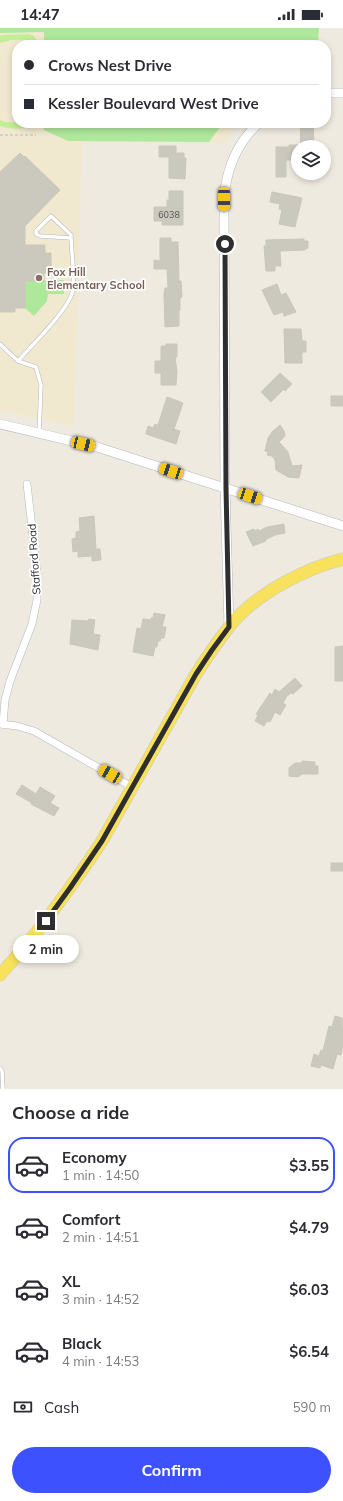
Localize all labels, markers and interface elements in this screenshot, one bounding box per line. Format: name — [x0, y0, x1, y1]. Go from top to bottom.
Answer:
text: 14:47 — [20, 5, 60, 24]
text: Crows Nest Drive — [48, 56, 172, 75]
text: Kessler Boulevard West Drive — [48, 94, 259, 113]
map controls — [291, 140, 331, 180]
button: layers — [291, 140, 331, 180]
car — [218, 187, 230, 211]
house number: 6038 — [158, 209, 180, 220]
route start — [216, 235, 234, 253]
place label: Fox Hill Elementary School — [47, 265, 145, 292]
marker: Fox Hill Elementary School — [34, 273, 44, 283]
car — [70, 435, 96, 453]
car — [158, 462, 184, 480]
car — [237, 487, 263, 505]
street label: Stafford Road — [25, 523, 43, 595]
car — [97, 763, 123, 785]
route end — [37, 912, 55, 930]
callout: 2 min — [13, 935, 79, 963]
text: 2 min — [29, 941, 63, 957]
text: Choose a ride — [12, 1101, 129, 1124]
icon: car — [14, 1147, 50, 1183]
text: Economy — [62, 1148, 127, 1167]
text: $3.55 — [289, 1156, 329, 1175]
text: 1 min · 14:50 — [62, 1167, 139, 1183]
icon: car — [14, 1209, 50, 1245]
text: Comfort — [62, 1210, 120, 1229]
text: $4.79 — [289, 1218, 329, 1237]
text: 2 min · 14:51 — [62, 1229, 139, 1245]
icon: car — [14, 1271, 50, 1307]
text: XL — [62, 1272, 80, 1291]
text: $6.03 — [289, 1280, 329, 1299]
text: 3 min · 14:52 — [62, 1291, 139, 1307]
icon: car — [14, 1333, 50, 1369]
text: Black — [62, 1334, 101, 1353]
text: $6.54 — [289, 1342, 329, 1361]
text: 4 min · 14:53 — [62, 1353, 139, 1369]
icon: cash — [12, 1396, 34, 1418]
text: Cash — [44, 1398, 79, 1417]
text: 590 m — [293, 1399, 331, 1415]
button: Confirm — [12, 1447, 331, 1493]

